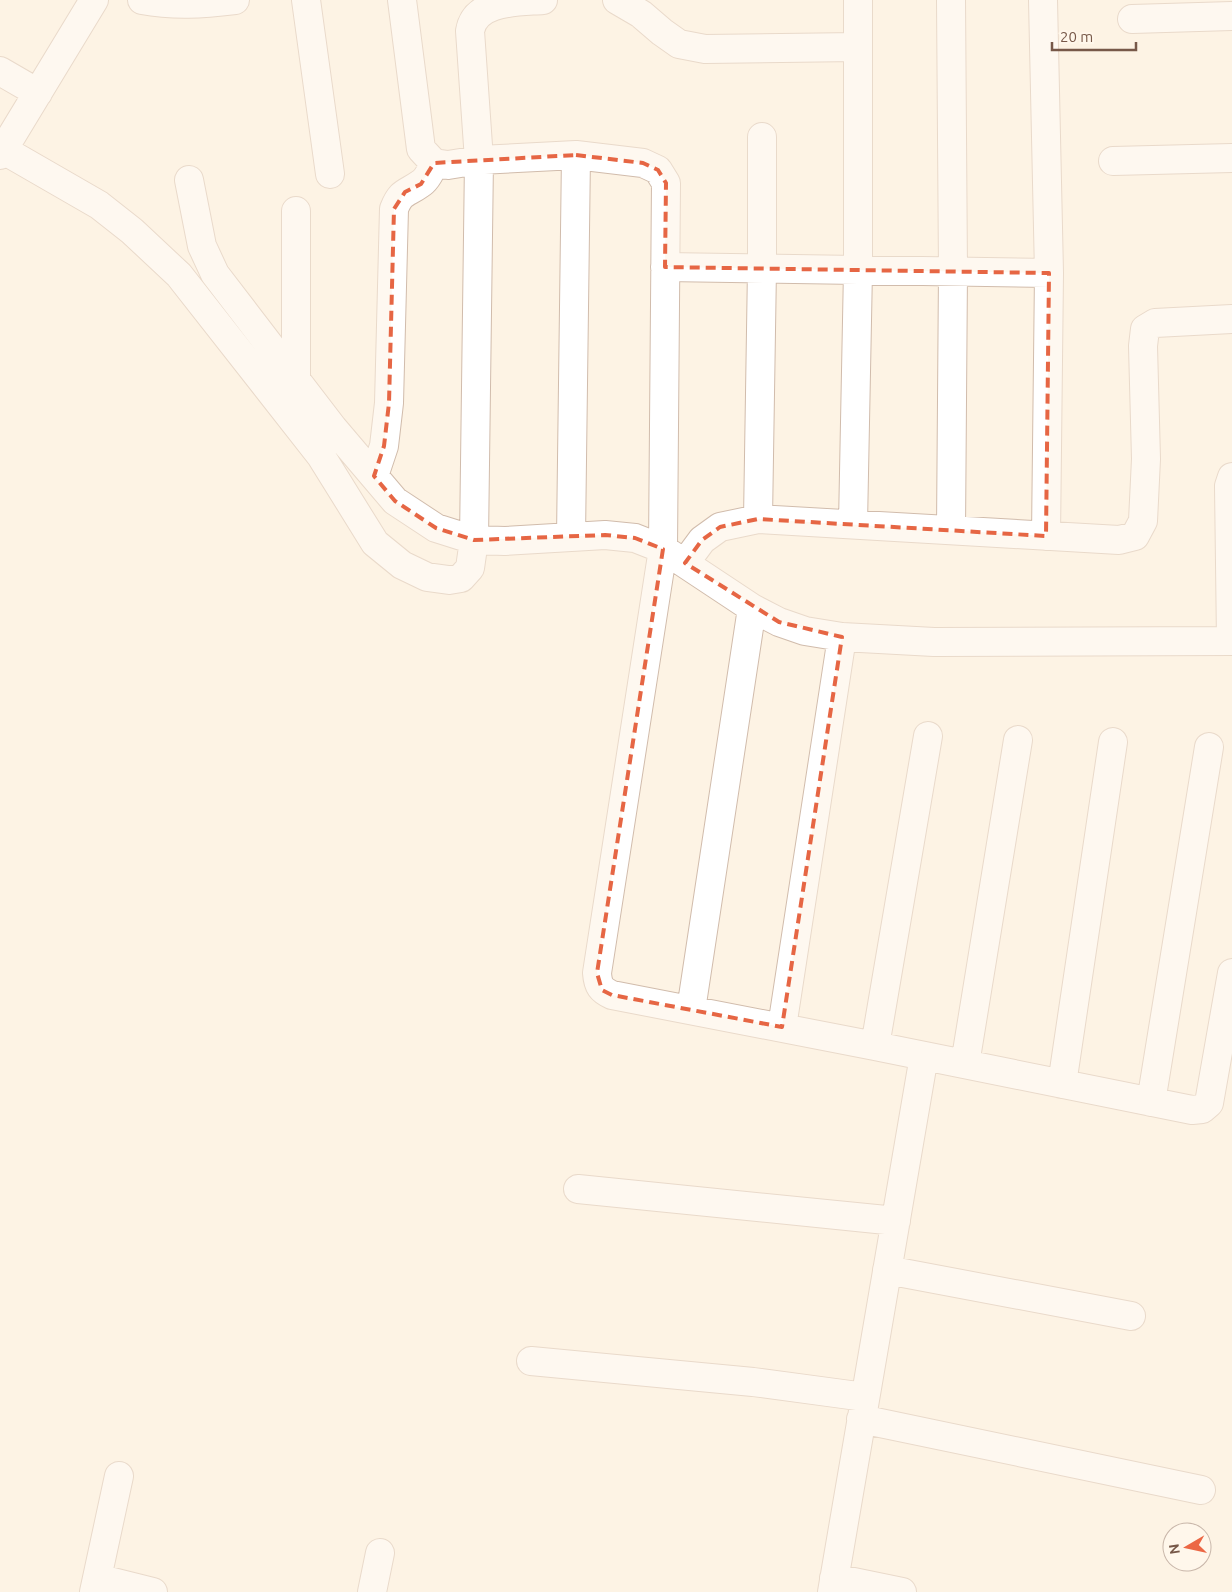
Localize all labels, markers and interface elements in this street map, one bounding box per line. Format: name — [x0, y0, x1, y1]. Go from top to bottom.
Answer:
scale bar — [1052, 20, 1136, 52]
text: 20 m — [1060, 28, 1093, 45]
north arrow — [1162, 1522, 1212, 1572]
text: N — [1165, 1543, 1183, 1555]

